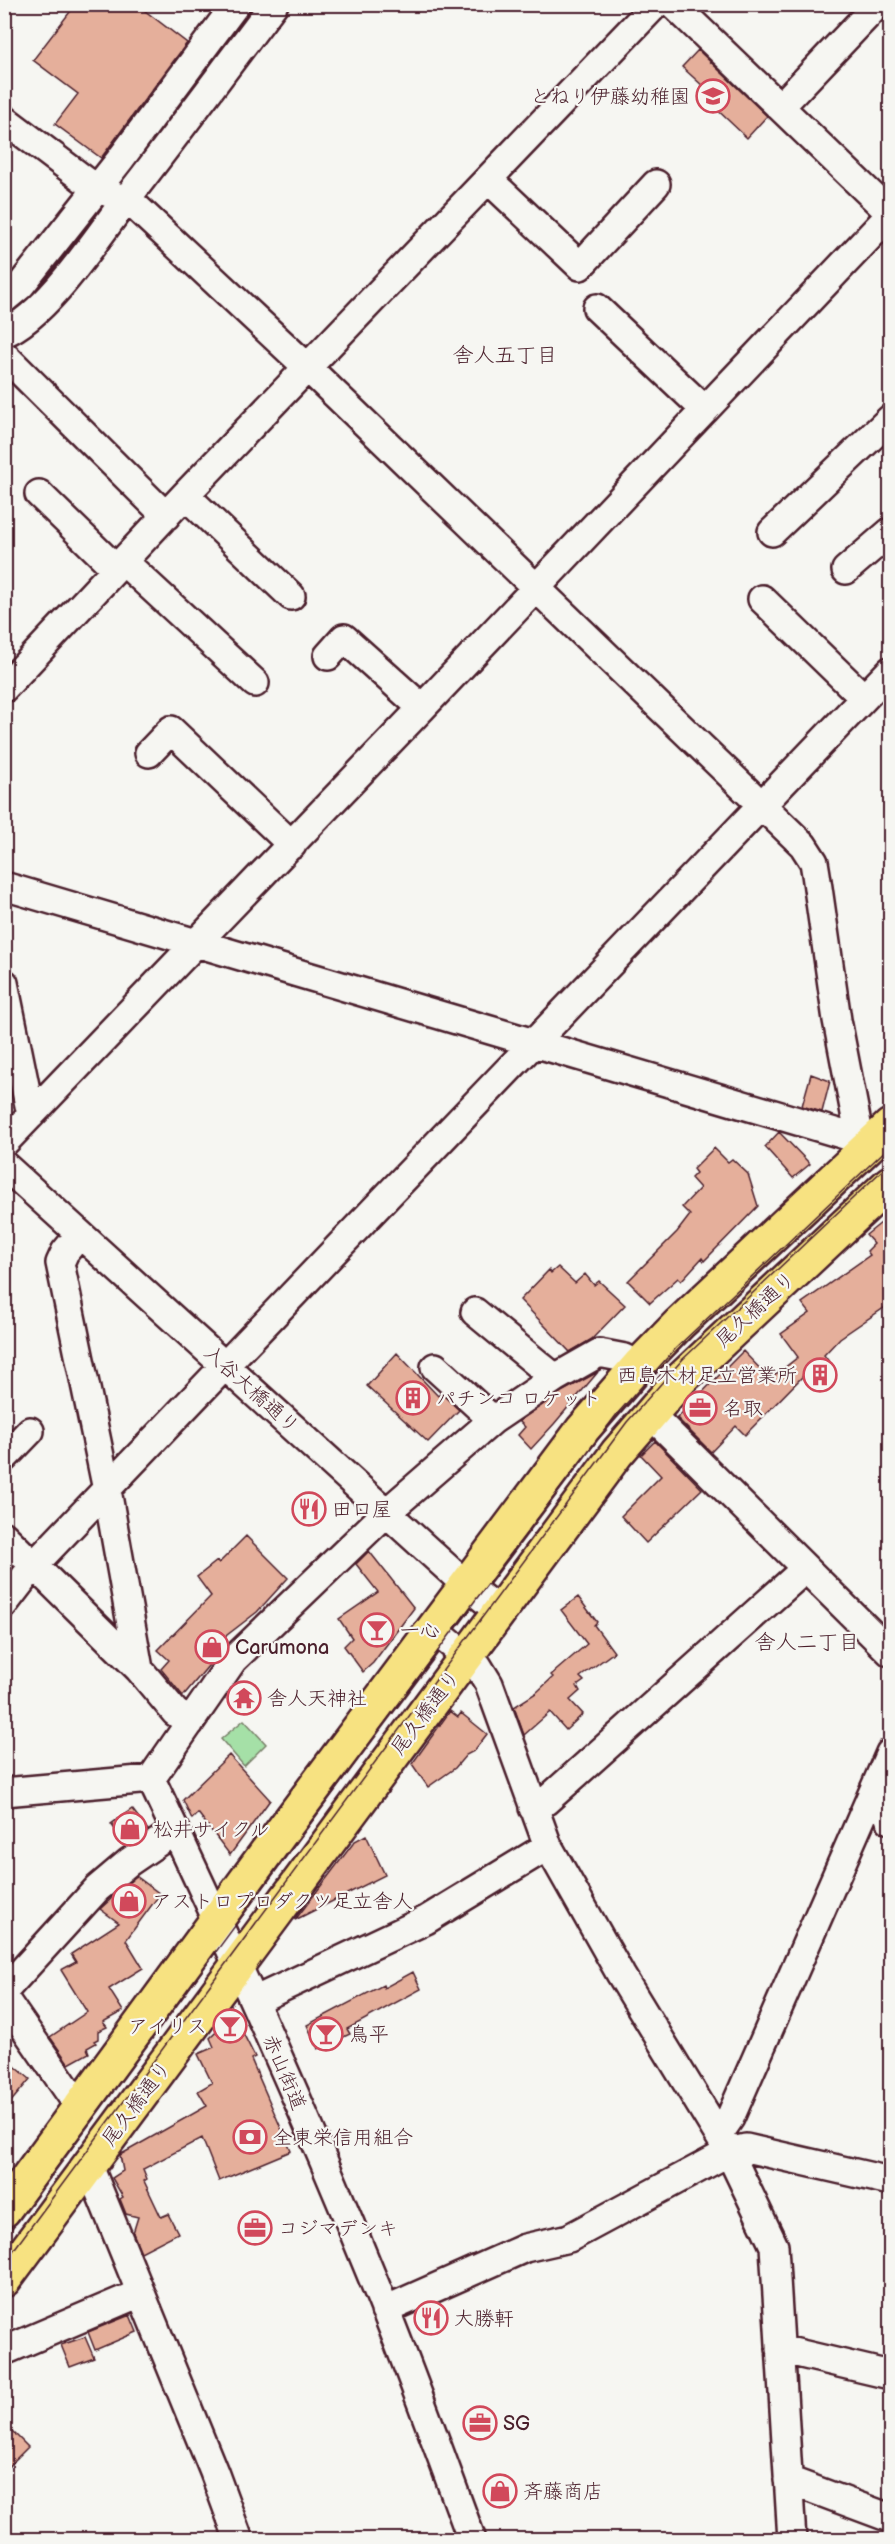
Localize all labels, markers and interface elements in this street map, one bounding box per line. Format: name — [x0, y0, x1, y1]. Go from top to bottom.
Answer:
school or university icon: とねり伊藤幼稚園 — [695, 78, 731, 114]
place label: とねり伊藤幼稚園 — [530, 85, 690, 109]
district label: 舎人五丁目 — [453, 343, 558, 368]
street label: 尾久橋通り — [711, 1267, 800, 1353]
street label: 入谷大橋通り — [199, 1341, 304, 1439]
building icon: 西島木材足立営業所 — [802, 1357, 838, 1393]
place label: 西島木材足立営業所 — [617, 1364, 797, 1388]
building icon: パチンコ ロケット — [395, 1380, 431, 1416]
place label: パチンコ ロケット — [436, 1387, 601, 1411]
office icon: 名取 — [682, 1390, 718, 1426]
place label: 名取 — [723, 1397, 763, 1421]
restaurant icon: 田口屋 — [291, 1491, 327, 1527]
place label: 田口屋 — [332, 1498, 392, 1522]
bar icon: 一心 — [359, 1612, 395, 1648]
place label: 一心 — [400, 1619, 440, 1643]
shop icon: Carumona — [194, 1629, 230, 1665]
district label: 舎人二丁目 — [755, 1630, 860, 1655]
place label: Carumona — [235, 1636, 329, 1660]
street label: 尾久橋通り — [386, 1665, 465, 1760]
temple icon: 舎人天神社 — [226, 1680, 262, 1716]
place label: 舎人天神社 — [267, 1687, 367, 1711]
shop icon: 松井サイクル — [112, 1811, 148, 1847]
place label: 松井サイクル — [153, 1818, 270, 1842]
shop icon: アストロプロダクツ足立舎人 — [111, 1883, 147, 1919]
place label: アストロプロダクツ足立舎人 — [152, 1890, 412, 1914]
bar icon: アイリス — [212, 2008, 248, 2044]
place label: アイリス — [128, 2015, 207, 2039]
bar icon: 鳥平 — [308, 2016, 344, 2052]
place label: 鳥平 — [349, 2023, 389, 2047]
street label: 赤山街道 — [257, 2031, 311, 2114]
street label: 尾久橋通り — [97, 2056, 176, 2151]
bank icon: 全東栄信用組合 — [232, 2119, 268, 2155]
place label: 全東栄信用組合 — [273, 2126, 413, 2150]
office icon: コジマデンキ — [237, 2210, 273, 2246]
place label: コジマデンキ — [278, 2217, 398, 2241]
restaurant icon: 大勝軒 — [413, 2300, 449, 2336]
place label: 大勝軒 — [454, 2307, 514, 2331]
office icon: SG — [462, 2405, 498, 2441]
place label: SG — [503, 2412, 530, 2436]
shop icon: 斉藤商店 — [482, 2473, 518, 2509]
place label: 斉藤商店 — [523, 2480, 603, 2504]

